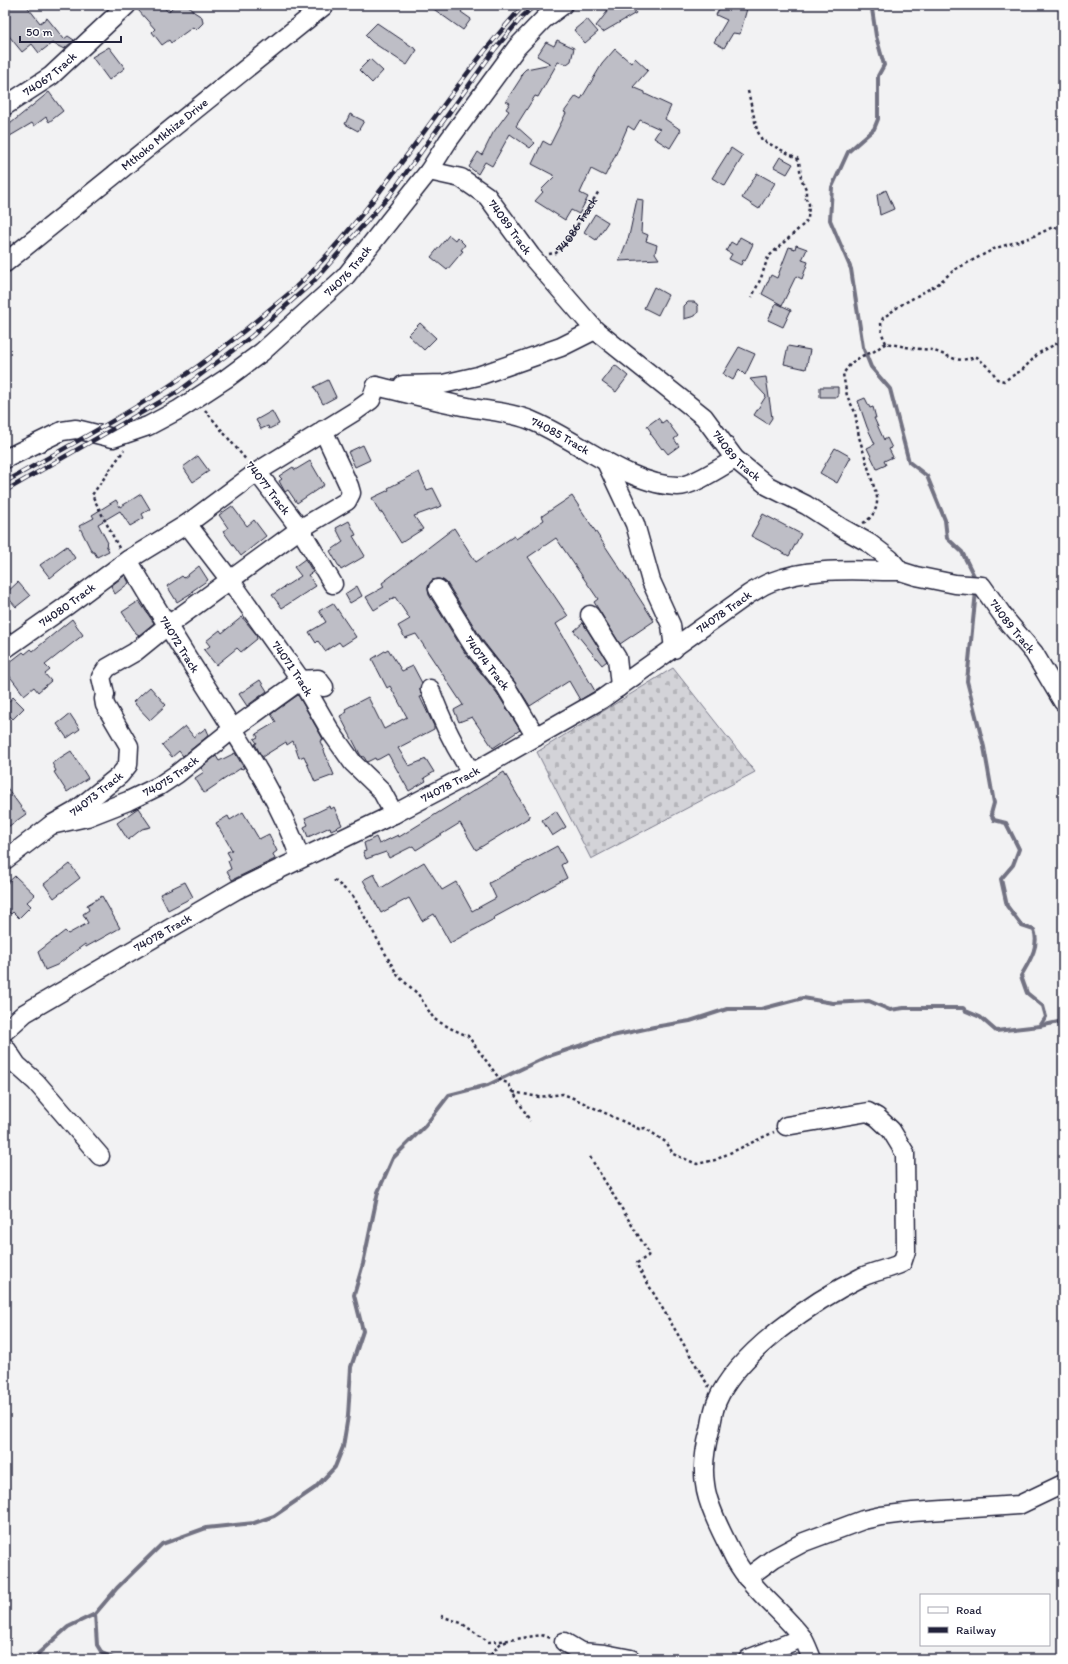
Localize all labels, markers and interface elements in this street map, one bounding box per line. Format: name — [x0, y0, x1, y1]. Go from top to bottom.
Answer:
scale bar — [20, 18, 121, 44]
text: 50 m — [26, 25, 52, 39]
street label: 74067 Track — [20, 48, 80, 99]
street label: Mthoko Mkhize Drive — [118, 95, 211, 173]
street label: 74086 Track — [553, 194, 601, 256]
street label: 74089 Track — [485, 197, 535, 258]
street label: 74076 Track — [321, 242, 375, 299]
street label: 74085 Track — [529, 414, 593, 458]
street label: 74089 Track — [709, 428, 764, 485]
street label: 74077 Track — [243, 459, 294, 518]
street label: 74080 Track — [36, 580, 98, 630]
street label: 74078 Track — [694, 587, 755, 636]
street label: 74089 Track — [987, 597, 1038, 656]
street label: 74072 Track — [157, 614, 203, 676]
street label: 74074 Track — [462, 633, 513, 694]
street label: 74071 Track — [269, 638, 316, 699]
street label: 74075 Track — [140, 752, 202, 800]
street label: 74078 Track — [418, 763, 483, 806]
street label: 74073 Track — [67, 768, 126, 820]
street label: 74078 Track — [131, 910, 194, 955]
legend — [920, 1594, 1050, 1646]
text: Road — [956, 1603, 982, 1617]
text: Railway — [956, 1623, 996, 1637]

